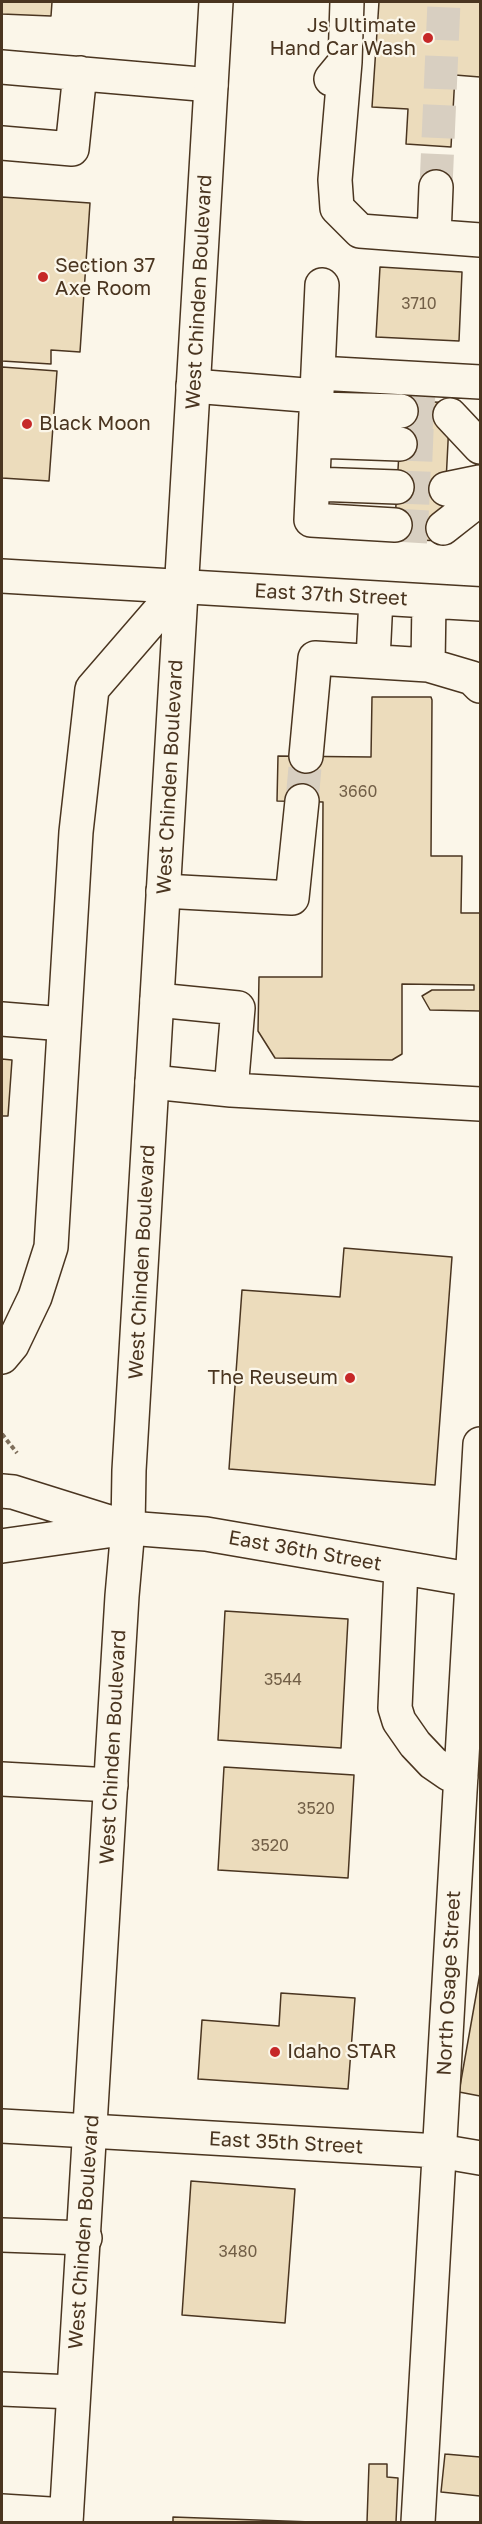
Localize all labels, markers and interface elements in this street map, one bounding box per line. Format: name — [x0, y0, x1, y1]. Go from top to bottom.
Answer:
place label: Js Ultimate Hand Car Wash — [270, 14, 416, 61]
marker: Js Ultimate Hand Car Wash — [421, 31, 435, 45]
street label: West Chinden Boulevard — [181, 174, 217, 410]
place label: Section 37 Axe Room — [55, 254, 155, 301]
marker: Section 37 Axe Room — [36, 270, 50, 284]
house number: 3710 — [401, 294, 437, 314]
place label: Black Moon — [39, 412, 151, 436]
marker: Black Moon — [20, 417, 34, 431]
street label: East 37th Street — [254, 579, 408, 611]
street label: West Chinden Boulevard — [152, 659, 188, 895]
house number: 3660 — [339, 782, 377, 802]
street label: West Chinden Boulevard — [124, 1144, 160, 1380]
place label: The Reuseum — [208, 1366, 338, 1390]
marker: The Reuseum — [343, 1371, 357, 1385]
street label: East 36th Street — [226, 1526, 384, 1576]
street label: West Chinden Boulevard — [95, 1629, 131, 1865]
house number: 3544 — [264, 1670, 302, 1690]
house number: 3520 — [297, 1799, 335, 1819]
house number: 3520 — [251, 1836, 289, 1856]
street label: North Osage Street — [432, 1890, 466, 2076]
place label: Idaho STAR — [287, 2040, 397, 2064]
marker: Idaho STAR — [268, 2045, 282, 2059]
street label: West Chinden Boulevard — [64, 2114, 104, 2350]
street label: East 35th Street — [208, 2127, 364, 2159]
house number: 3480 — [219, 2242, 257, 2262]

